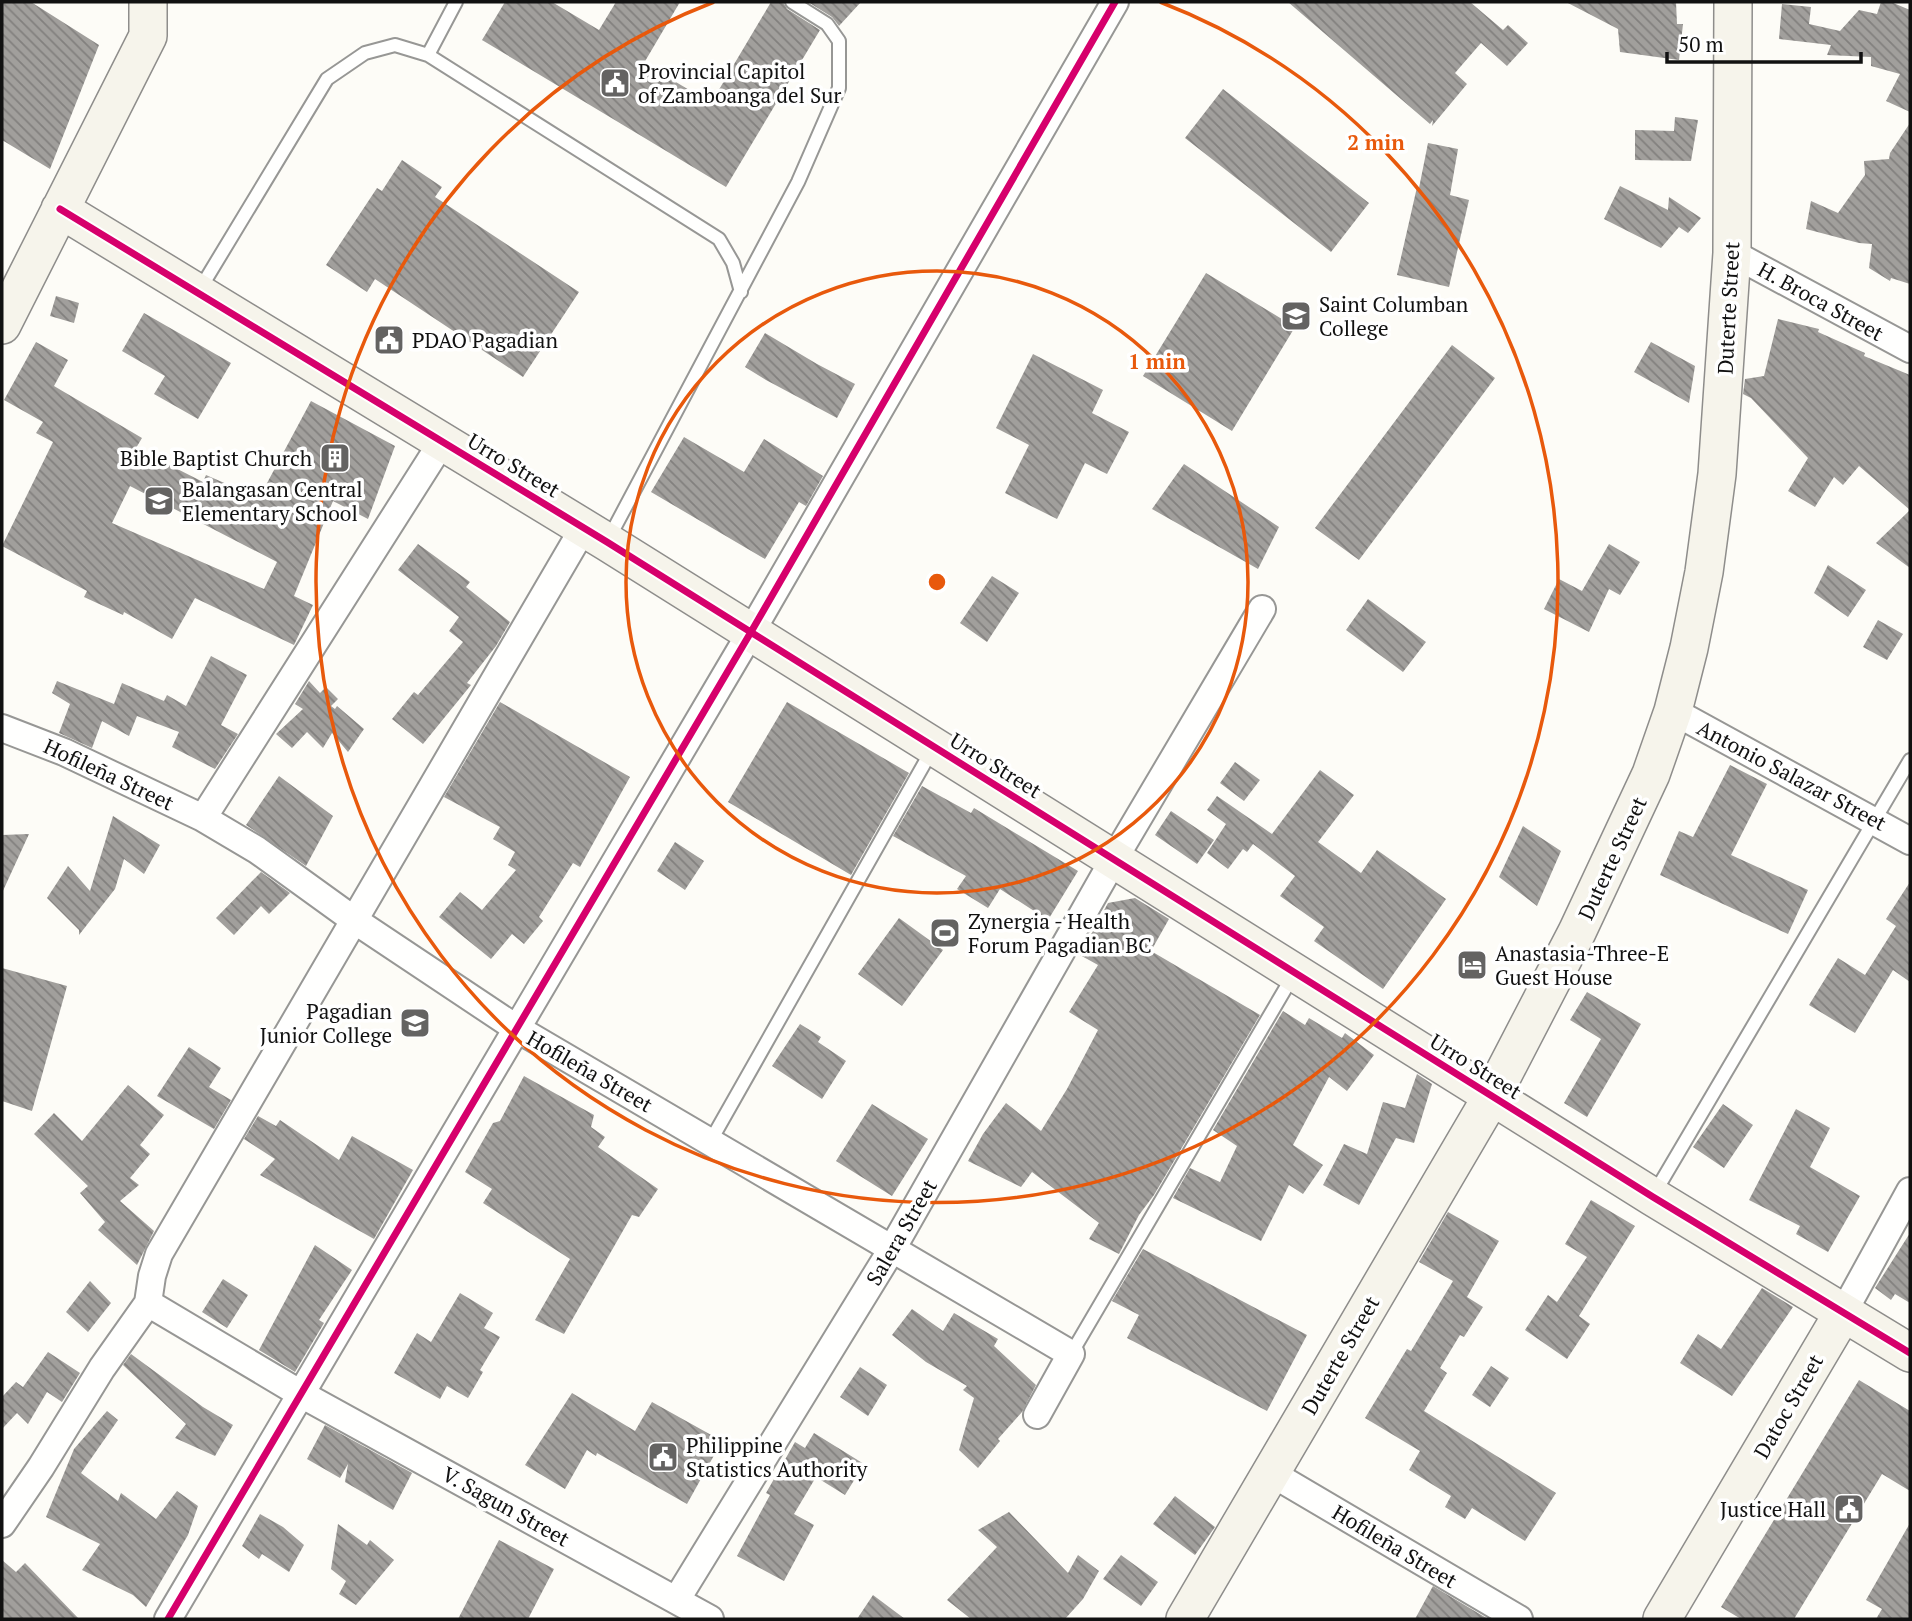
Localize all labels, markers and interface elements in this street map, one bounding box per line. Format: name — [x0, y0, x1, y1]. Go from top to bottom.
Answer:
scale bar — [1667, 21, 1861, 65]
text: 50 m — [1678, 30, 1724, 58]
place label: Provincial Capitol of Zamboanga del Sur — [638, 57, 841, 109]
public building icon: Provincial Capitol of Zamboanga del Sur — [598, 66, 632, 100]
text: 2 min — [1347, 128, 1405, 156]
street label: Duterte Street — [1711, 241, 1745, 375]
street label: H. Broca Street — [1753, 255, 1889, 347]
place label: Saint Columban College — [1319, 290, 1469, 342]
school or university icon: Saint Columban College — [1279, 299, 1313, 333]
public building icon: PDAO Pagadian — [372, 323, 406, 357]
place label: PDAO Pagadian — [412, 326, 558, 354]
text: 1 min — [1128, 347, 1186, 375]
street label: Urro Street — [463, 426, 566, 504]
building icon: Bible Baptist Church — [318, 441, 352, 475]
place label: Bible Baptist Church — [120, 444, 312, 472]
place label: Balangasan Central Elementary School — [182, 475, 363, 527]
school or university icon: Balangasan Central Elementary School — [142, 484, 176, 518]
centre of rings — [925, 570, 949, 594]
street label: Antonio Salazar Street — [1692, 713, 1892, 837]
street label: Urro Street — [945, 726, 1047, 804]
street label: Hofileña Street — [39, 732, 179, 816]
street label: Duterte Street — [1571, 792, 1653, 924]
place label: Zynergia - Health Forum Pagadian BC — [968, 907, 1152, 959]
sports icon: Zynergia - Health Forum Pagadian BC — [928, 916, 962, 950]
place label: Anastasia-Three-E Guest House — [1495, 939, 1669, 991]
hotel icon: Anastasia-Three-E Guest House — [1455, 948, 1489, 982]
place label: Pagadian Junior College — [260, 997, 393, 1049]
school or university icon: Pagadian Junior College — [398, 1006, 432, 1040]
street label: Hofileña Street — [522, 1024, 658, 1118]
street label: Urro Street — [1425, 1027, 1527, 1105]
street label: Salera Street — [859, 1173, 943, 1290]
street label: Duterte Street — [1295, 1290, 1385, 1420]
street label: Datoc Street — [1747, 1349, 1829, 1463]
place label: Philippine Statistics Authority — [686, 1431, 868, 1483]
public building icon: Philippine Statistics Authority — [646, 1440, 680, 1474]
street label: V. Sagun Street — [437, 1459, 575, 1553]
public building icon: Justice Hall — [1832, 1492, 1866, 1526]
place label: Justice Hall — [1720, 1495, 1826, 1523]
street label: Hofileña Street — [1328, 1498, 1463, 1594]

